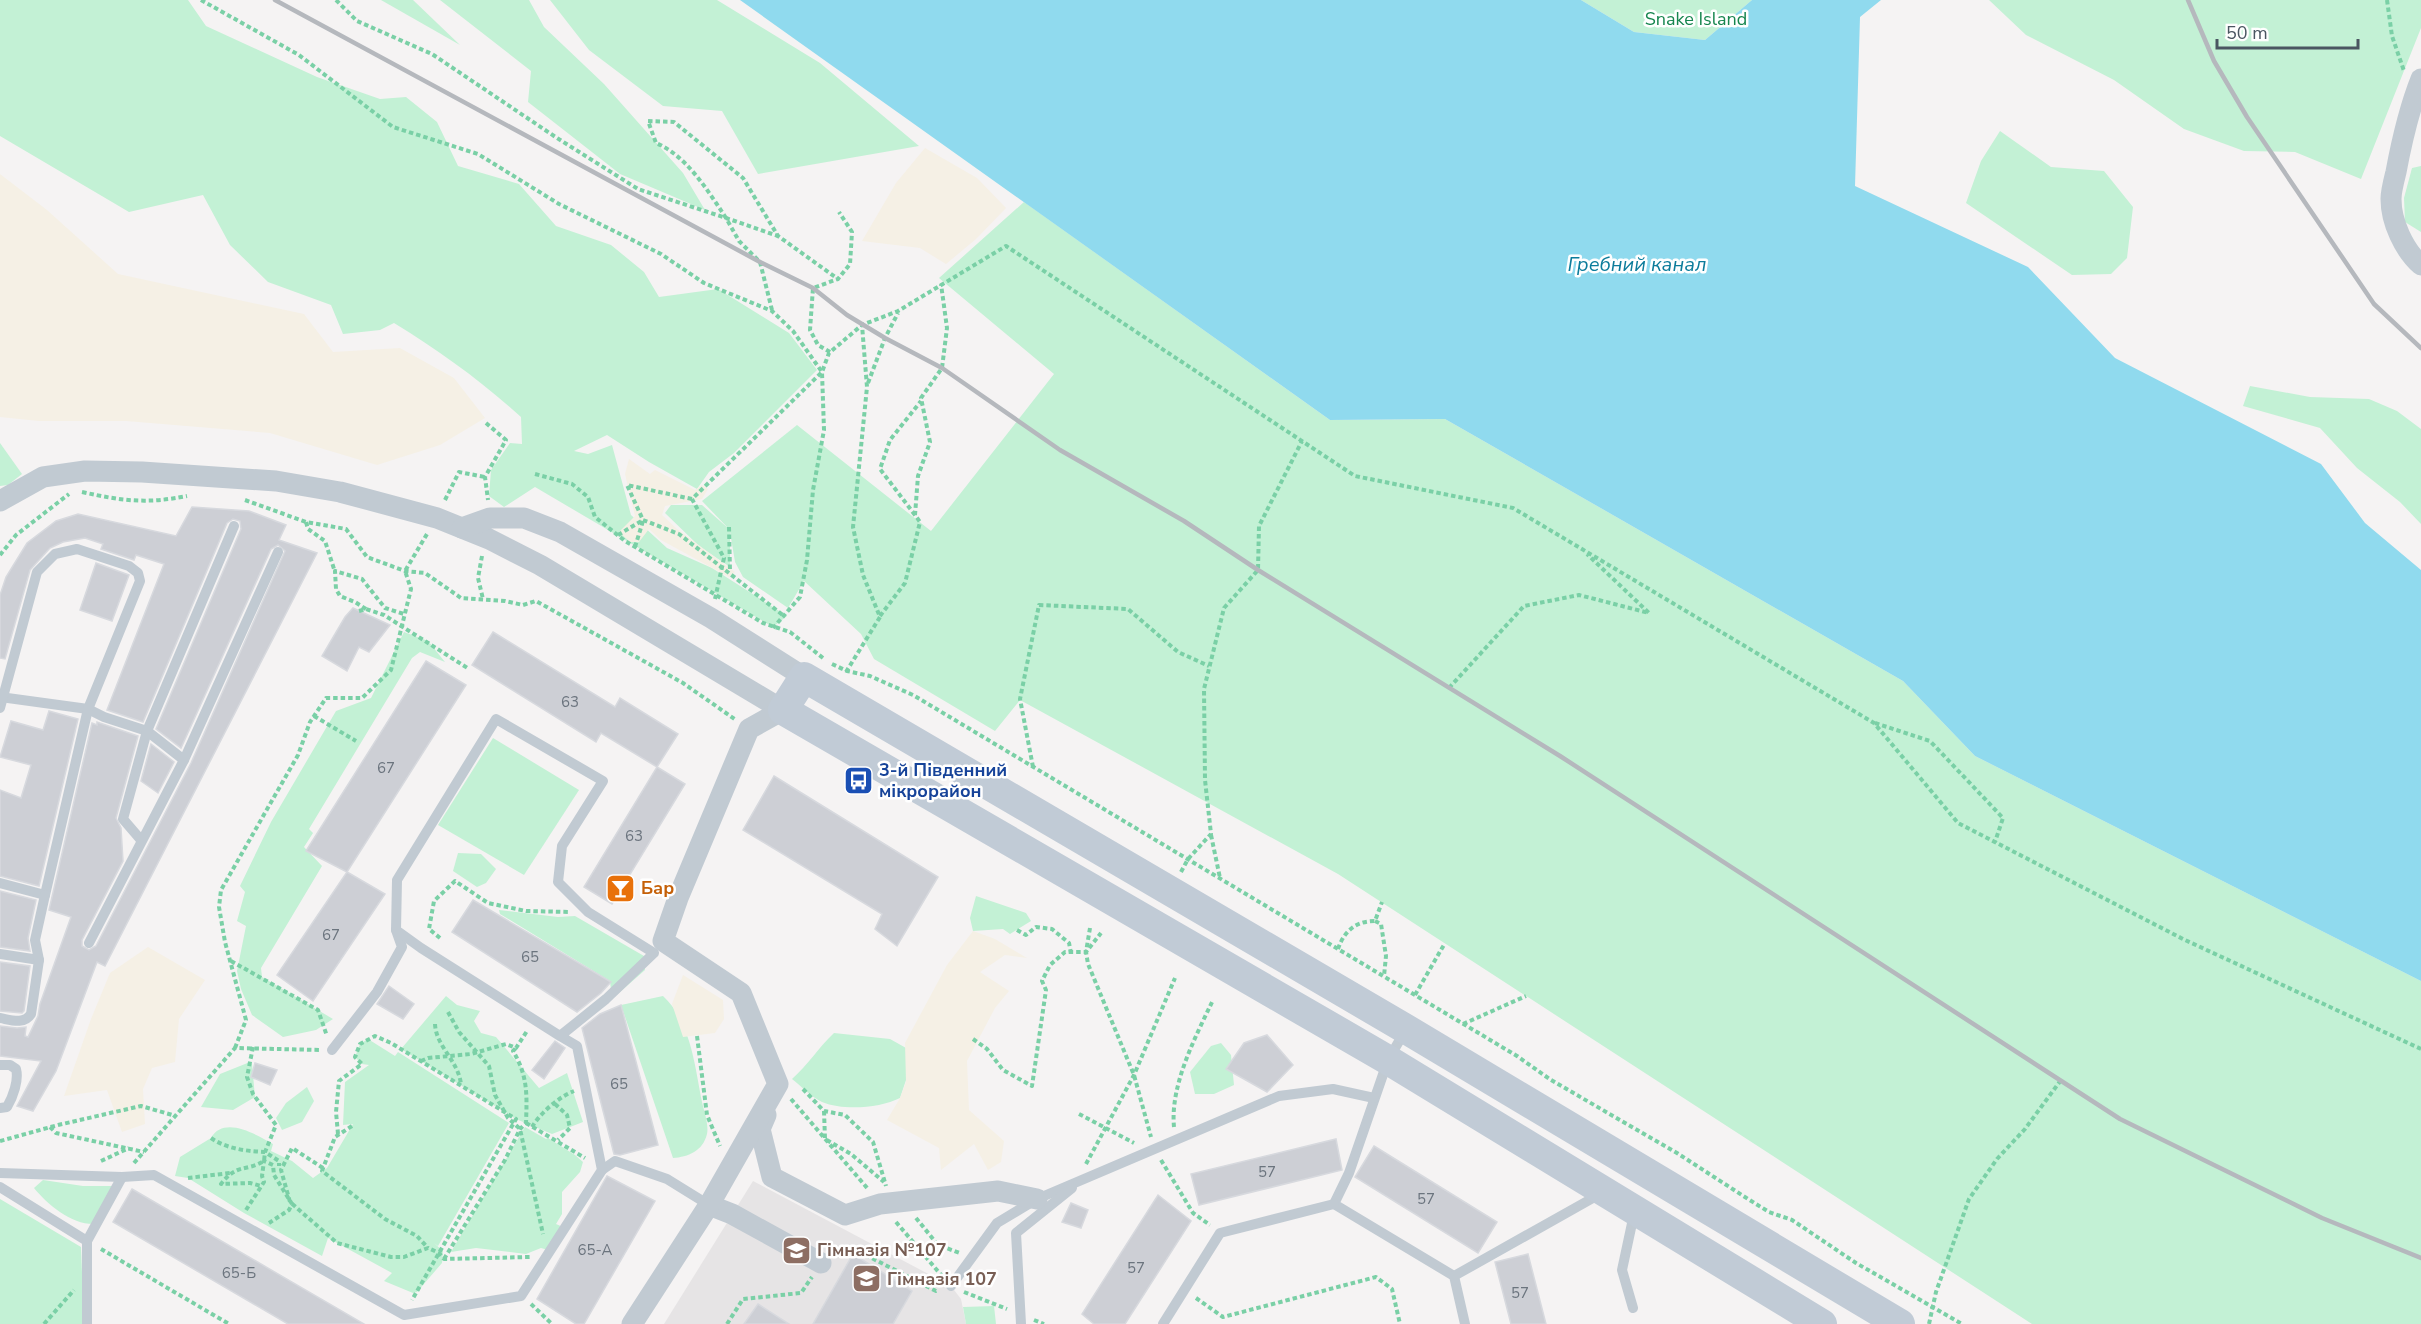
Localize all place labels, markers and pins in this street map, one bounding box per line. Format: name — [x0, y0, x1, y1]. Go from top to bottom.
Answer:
place label: 3-й Південний мікрорайон — [879, 758, 1007, 803]
bus stop icon: 3-й Південний мікрорайон — [842, 764, 874, 796]
bar icon: Бар — [604, 872, 636, 904]
place label: Бар — [641, 876, 674, 900]
school or university icon: Гімназія №107 — [780, 1234, 812, 1266]
place label: Гімназія №107 — [817, 1238, 947, 1262]
school or university icon: Гімназія 107 — [850, 1263, 882, 1295]
place label: Гімназія 107 — [887, 1267, 997, 1291]

